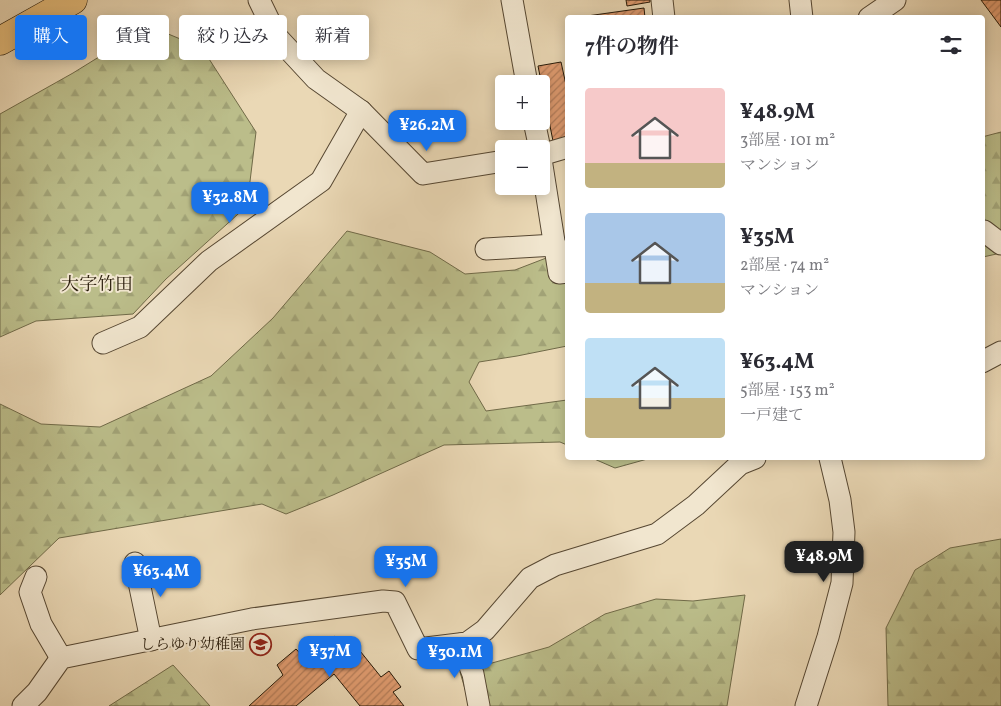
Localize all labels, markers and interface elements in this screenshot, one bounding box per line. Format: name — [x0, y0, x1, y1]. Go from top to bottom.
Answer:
chip: 購入 — [15, 15, 87, 60]
chip: 賃貸 — [97, 15, 169, 60]
chip: 絞り込み — [179, 15, 287, 60]
chip: 新着 — [297, 15, 369, 60]
icon: filters — [937, 31, 965, 59]
text: 7件の物件 — [585, 33, 679, 62]
map controls — [495, 75, 550, 195]
button: + — [495, 75, 550, 130]
text: ¥48.9M — [740, 98, 815, 127]
icon: home — [625, 108, 685, 168]
pin: ¥26.2M — [386, 110, 468, 152]
text: ¥26.2M — [399, 115, 455, 137]
text: 3部屋 · 101 m² — [740, 130, 835, 152]
button: − — [495, 140, 550, 195]
text: マンション — [740, 155, 819, 177]
pin: ¥32.8M — [189, 182, 271, 224]
text: ¥32.8M — [202, 187, 258, 209]
text: ¥35M — [740, 223, 794, 252]
icon: home — [625, 233, 685, 293]
text: 2部屋 · 74 m² — [740, 255, 829, 277]
district label: 大字竹田 — [61, 273, 133, 298]
text: マンション — [740, 280, 819, 302]
text: ¥63.4M — [740, 348, 814, 377]
icon: home — [625, 358, 685, 418]
text: 5部屋 · 153 m² — [740, 380, 835, 402]
text: 一戸建て — [740, 405, 804, 427]
pin: ¥48.9M — [783, 540, 865, 583]
pin: ¥35M — [376, 546, 436, 588]
text: ¥48.9M — [796, 546, 852, 568]
text: ¥35M — [385, 551, 427, 573]
pin: ¥63.4M — [120, 556, 202, 598]
text: ¥63.4M — [133, 561, 189, 583]
school or university icon: しらゆり幼稚園 — [249, 632, 273, 656]
place label: しらゆり幼稚園 — [140, 635, 245, 656]
pin: ¥37M — [300, 636, 360, 678]
pin: ¥30.1M — [414, 636, 496, 679]
text: ¥37M — [309, 641, 351, 663]
text: ¥30.1M — [428, 642, 482, 664]

